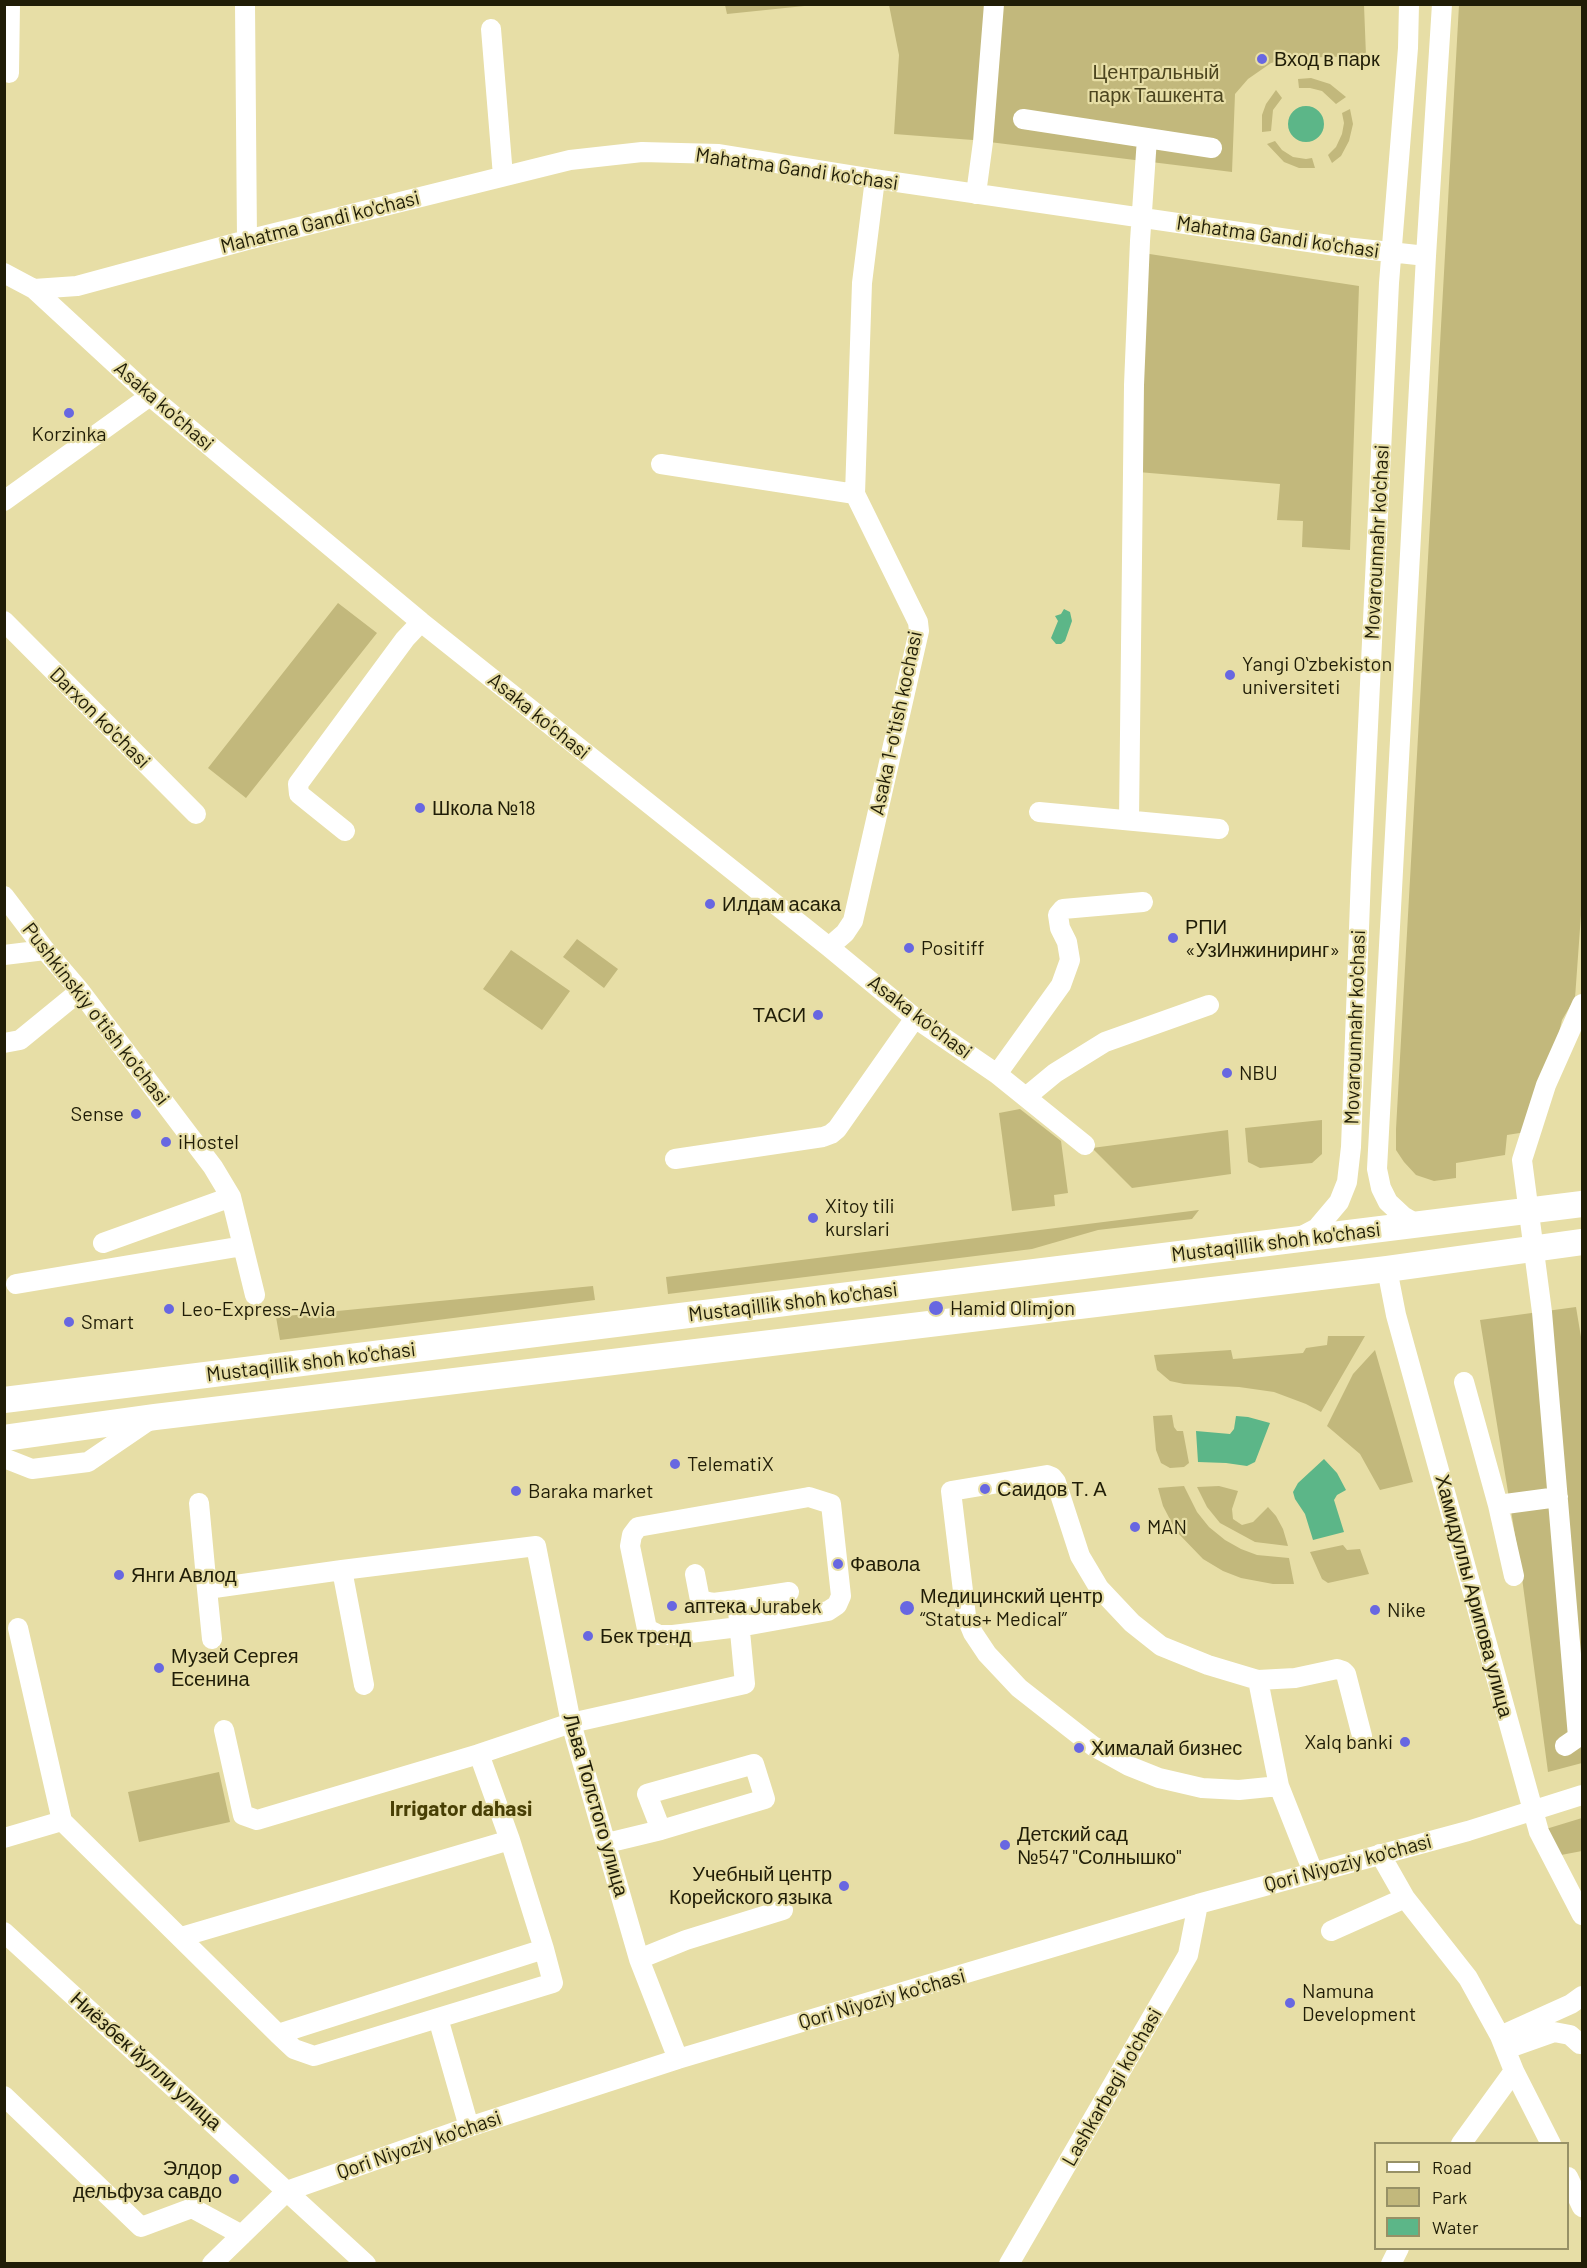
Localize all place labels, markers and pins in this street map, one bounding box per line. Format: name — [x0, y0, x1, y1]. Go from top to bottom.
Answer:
place label: Вход в парк — [1274, 47, 1380, 71]
marker: Вход в парк — [1255, 52, 1269, 66]
marker: Korzinka — [62, 406, 76, 420]
place label: Korzinka — [32, 422, 106, 446]
place label: Yangi Oʻzbekiston universiteti — [1242, 652, 1392, 699]
marker: Yangi Oʻzbekiston universiteti — [1223, 668, 1237, 682]
place label: Школа №18 — [432, 796, 536, 820]
marker: Школа №18 — [413, 801, 427, 815]
place label: Илдам асака — [722, 892, 841, 916]
marker: Илдам асака — [703, 897, 717, 911]
place label: РПИ «УзИнжиниринг» — [1185, 915, 1340, 962]
marker: РПИ «УзИнжиниринг» — [1166, 931, 1180, 945]
place label: Positiff — [921, 936, 985, 960]
marker: Positiff — [902, 941, 916, 955]
place label: ТАСИ — [753, 1003, 806, 1027]
marker: ТАСИ — [811, 1008, 825, 1022]
place label: NBU — [1239, 1061, 1278, 1085]
marker: NBU — [1220, 1066, 1234, 1080]
place label: Sense — [71, 1102, 124, 1126]
marker: Sense — [129, 1107, 143, 1121]
place label: iHostel — [178, 1130, 239, 1154]
marker: iHostel — [159, 1135, 173, 1149]
place label: Xitoy tili kurslari — [825, 1194, 895, 1241]
marker: Xitoy tili kurslari — [806, 1211, 820, 1225]
place label: Hamid Olimjon — [950, 1296, 1075, 1320]
place label: Leo-Express-Avia — [181, 1297, 335, 1321]
marker: Hamid Olimjon — [927, 1299, 945, 1317]
marker: Leo-Express-Avia — [162, 1302, 176, 1316]
place label: Smart — [81, 1310, 134, 1334]
marker: Smart — [62, 1315, 76, 1329]
place label: TelematiX — [687, 1452, 774, 1476]
marker: TelematiX — [668, 1457, 682, 1471]
place label: Саидов Т. А — [997, 1477, 1106, 1501]
place label: Baraka market — [528, 1479, 654, 1503]
marker: Саидов Т. А — [978, 1482, 992, 1496]
marker: Baraka market — [509, 1484, 523, 1498]
place label: MAN — [1147, 1515, 1187, 1539]
marker: MAN — [1128, 1520, 1142, 1534]
place label: Фавола — [850, 1552, 920, 1576]
marker: Фавола — [831, 1557, 845, 1571]
place label: Янги Авлод — [131, 1563, 237, 1587]
marker: Янги Авлод — [112, 1568, 126, 1582]
place label: Медицинский центр “Status+ Medical” — [920, 1584, 1103, 1631]
place label: аптека Jurabek — [684, 1594, 822, 1618]
place label: Nike — [1387, 1598, 1426, 1622]
marker: аптека Jurabek — [665, 1599, 679, 1613]
marker: Медицинский центр “Status+ Medical” — [898, 1599, 916, 1617]
marker: Nike — [1368, 1603, 1382, 1617]
place label: Бек тренд — [600, 1624, 691, 1648]
marker: Бек тренд — [581, 1629, 595, 1643]
place label: Музей Сергея Есенина — [171, 1644, 299, 1691]
marker: Музей Сергея Есенина — [152, 1661, 166, 1675]
place label: Xalq banki — [1305, 1730, 1393, 1754]
marker: Xalq banki — [1398, 1735, 1412, 1749]
place label: Хималай бизнес — [1091, 1736, 1242, 1760]
marker: Хималай бизнес — [1072, 1741, 1086, 1755]
place label: Детский сад №547 "Солнышко" — [1017, 1822, 1181, 1869]
marker: Детский сад №547 "Солнышко" — [998, 1838, 1012, 1852]
place label: Учебный центр Корейского языка — [669, 1862, 832, 1909]
marker: Учебный центр Корейского языка — [837, 1879, 851, 1893]
place label: Namuna Development — [1302, 1979, 1416, 2026]
marker: Namuna Development — [1283, 1996, 1297, 2010]
place label: Элдор дельфуза савдо — [73, 2156, 222, 2203]
marker: Элдор дельфуза савдо — [227, 2172, 241, 2186]

